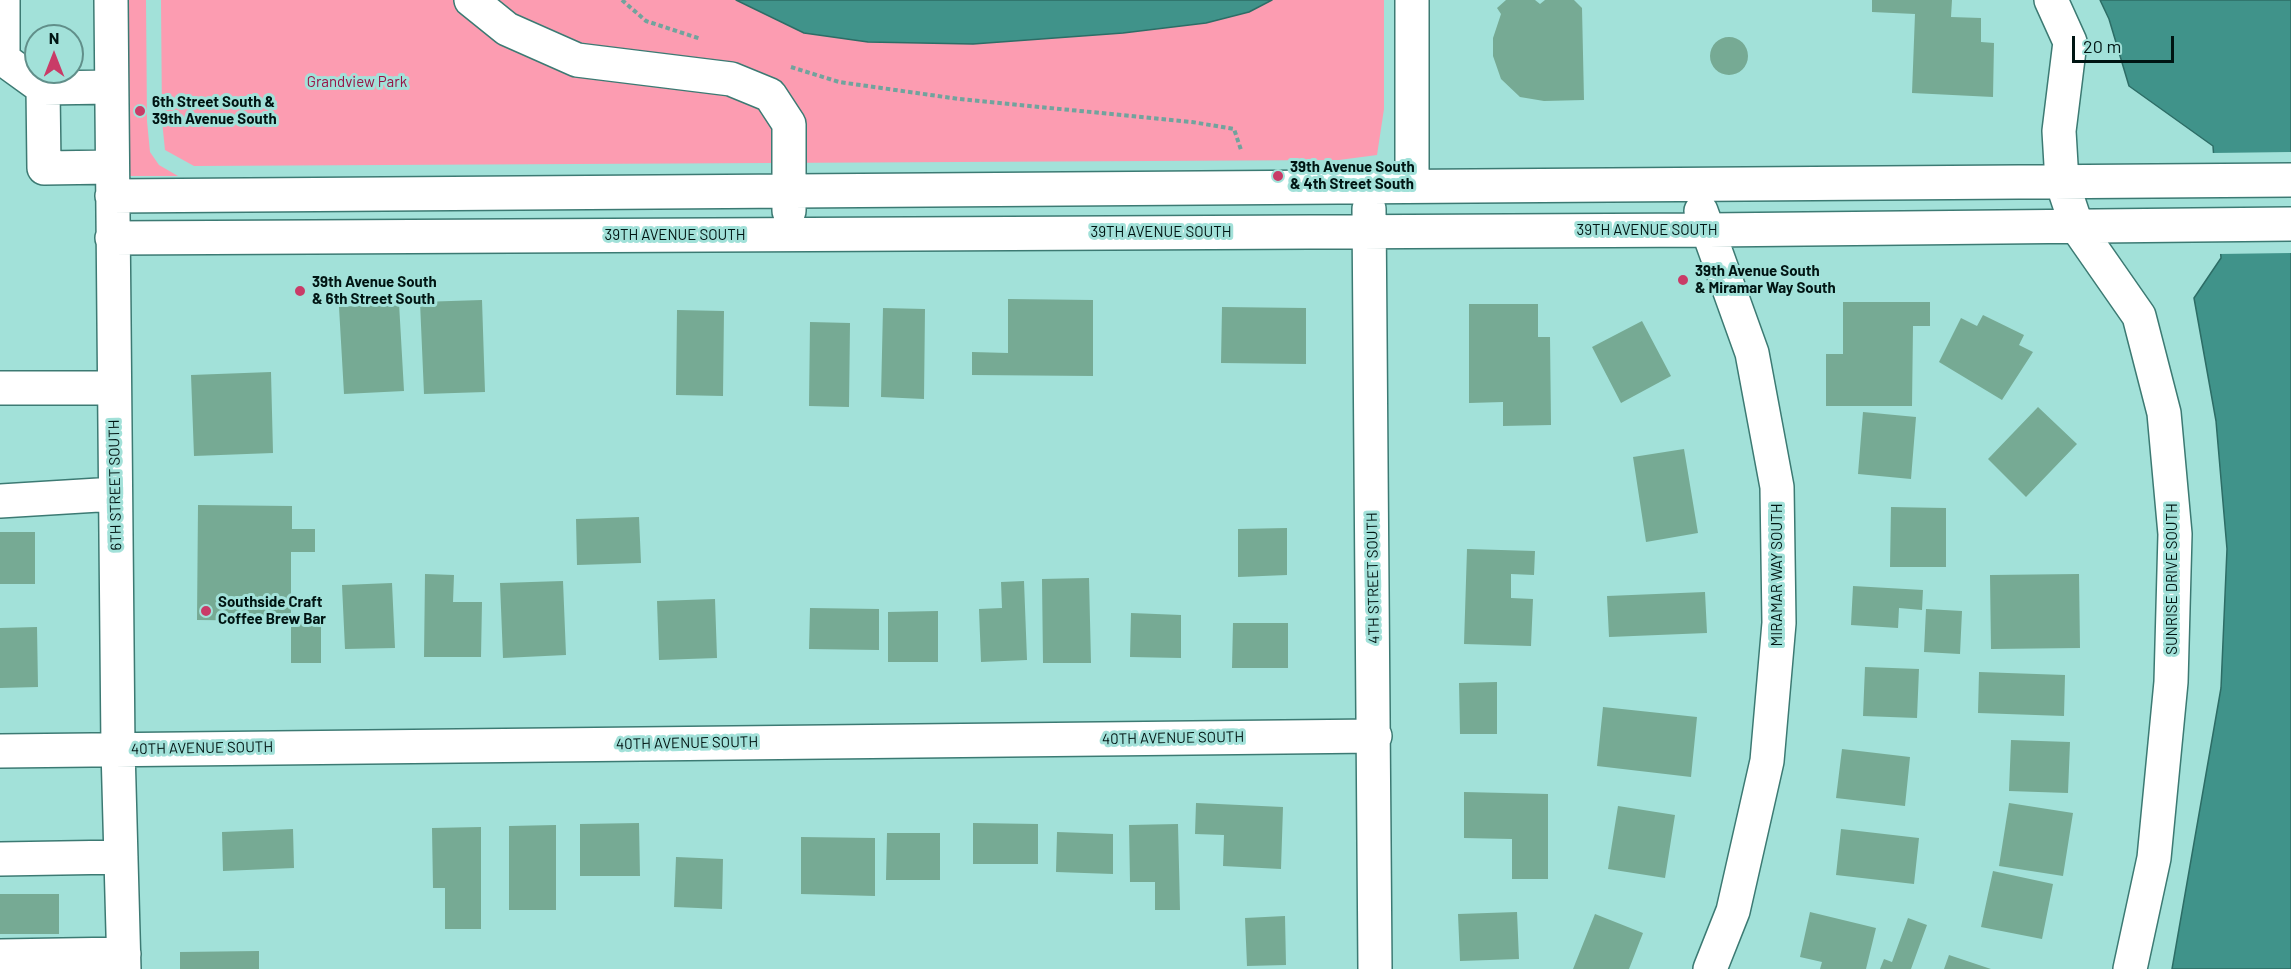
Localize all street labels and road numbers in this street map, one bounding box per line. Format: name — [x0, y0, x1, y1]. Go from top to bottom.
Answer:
street label: 39TH AVENUE SOUTH — [1576, 221, 1718, 239]
street label: 39TH AVENUE SOUTH — [1090, 223, 1232, 241]
street label: 39TH AVENUE SOUTH — [604, 226, 746, 244]
street label: 6TH STREET SOUTH — [105, 419, 125, 551]
street label: SUNRISE DRIVE SOUTH — [2163, 503, 2181, 655]
street label: MIRAMAR WAY SOUTH — [1768, 504, 1786, 646]
street label: 4TH STREET SOUTH — [1363, 512, 1383, 644]
street label: 40TH AVENUE SOUTH — [1102, 728, 1244, 748]
street label: 40TH AVENUE SOUTH — [616, 733, 758, 753]
street label: 40TH AVENUE SOUTH — [131, 738, 273, 758]

